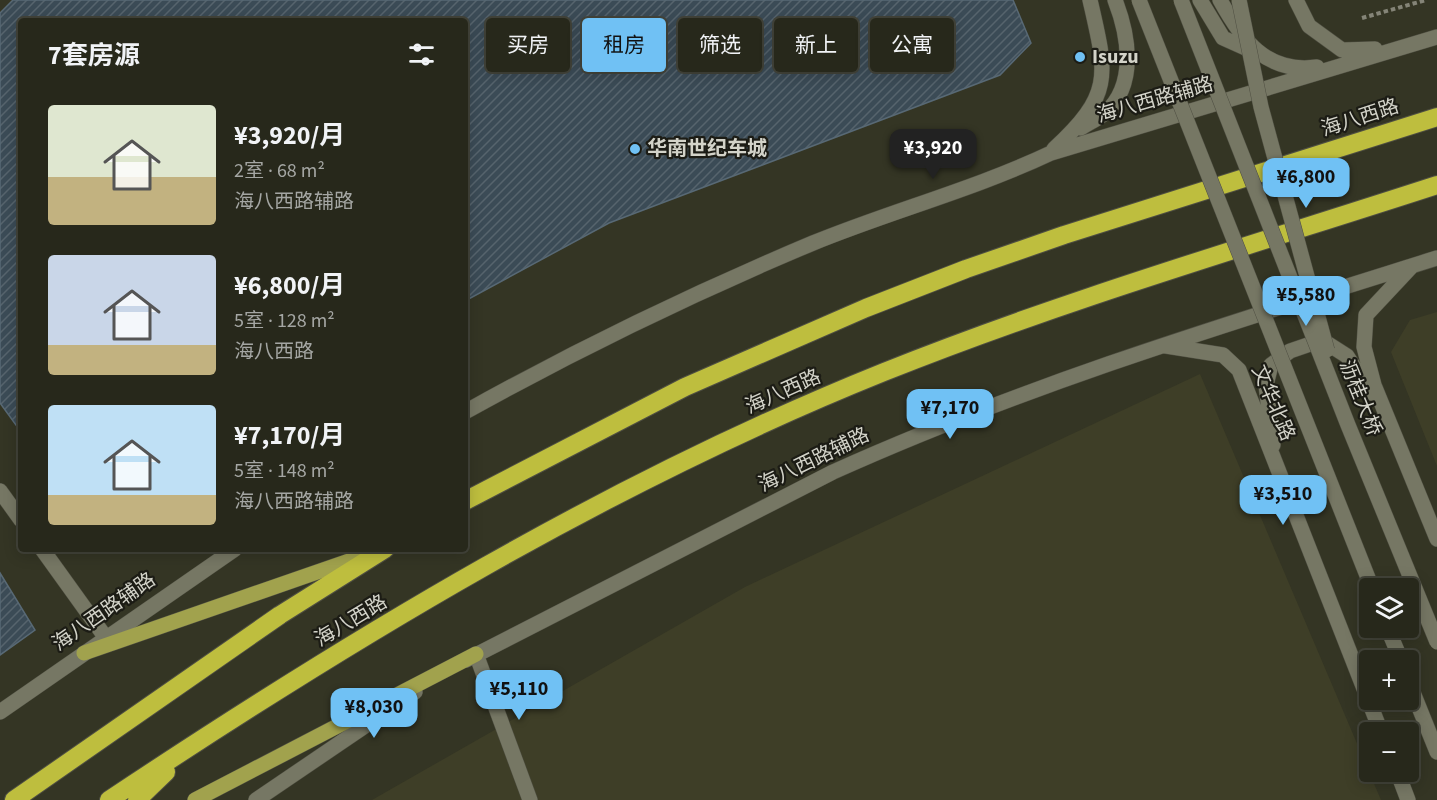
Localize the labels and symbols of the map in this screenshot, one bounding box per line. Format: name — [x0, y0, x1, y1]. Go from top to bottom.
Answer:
place label: Isuzu — [1092, 43, 1139, 71]
marker: Isuzu — [1073, 50, 1087, 64]
street label: 海八西路辅路 — [1093, 70, 1217, 130]
street label: 海八西路 — [1318, 92, 1402, 144]
pin: ¥3,920 — [884, 129, 982, 180]
place label: 华南世纪车城 — [647, 135, 767, 163]
marker: 华南世纪车城 — [628, 142, 642, 156]
pin: ¥6,800 — [1257, 158, 1355, 209]
pin: ¥5,580 — [1257, 276, 1355, 327]
street label: 沥桂大桥 — [1332, 356, 1388, 440]
street label: 文华北路 — [1244, 361, 1302, 445]
street label: 海八西路 — [741, 363, 825, 421]
pin: ¥7,170 — [901, 389, 999, 440]
street label: 海八西路辅路 — [754, 421, 874, 499]
pin: ¥3,510 — [1234, 475, 1332, 526]
street label: 海八西路辅路 — [47, 566, 161, 658]
street label: 海八西路 — [310, 588, 392, 654]
pin: ¥5,110 — [470, 670, 568, 721]
pin: ¥8,030 — [325, 688, 423, 739]

